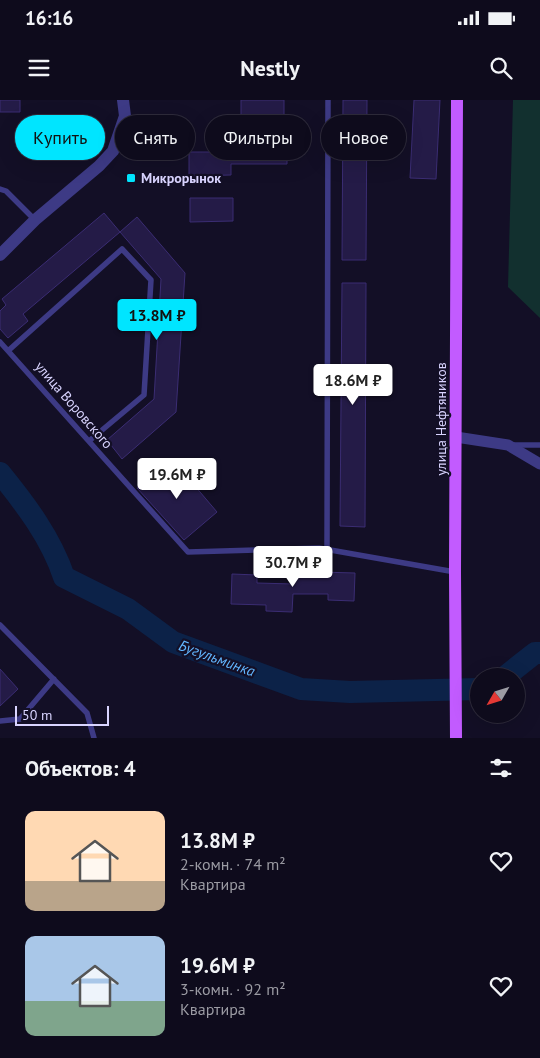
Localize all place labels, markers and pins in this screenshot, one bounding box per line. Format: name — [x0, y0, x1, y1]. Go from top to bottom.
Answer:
place label: Микрорынок — [141, 169, 221, 187]
marker: Микрорынок — [125, 172, 137, 184]
pin: 13.8M ₽ — [111, 298, 203, 341]
pin: 18.6M ₽ — [307, 364, 399, 406]
pin: 19.6M ₽ — [131, 458, 223, 500]
pin: 30.7M ₽ — [247, 546, 339, 588]

